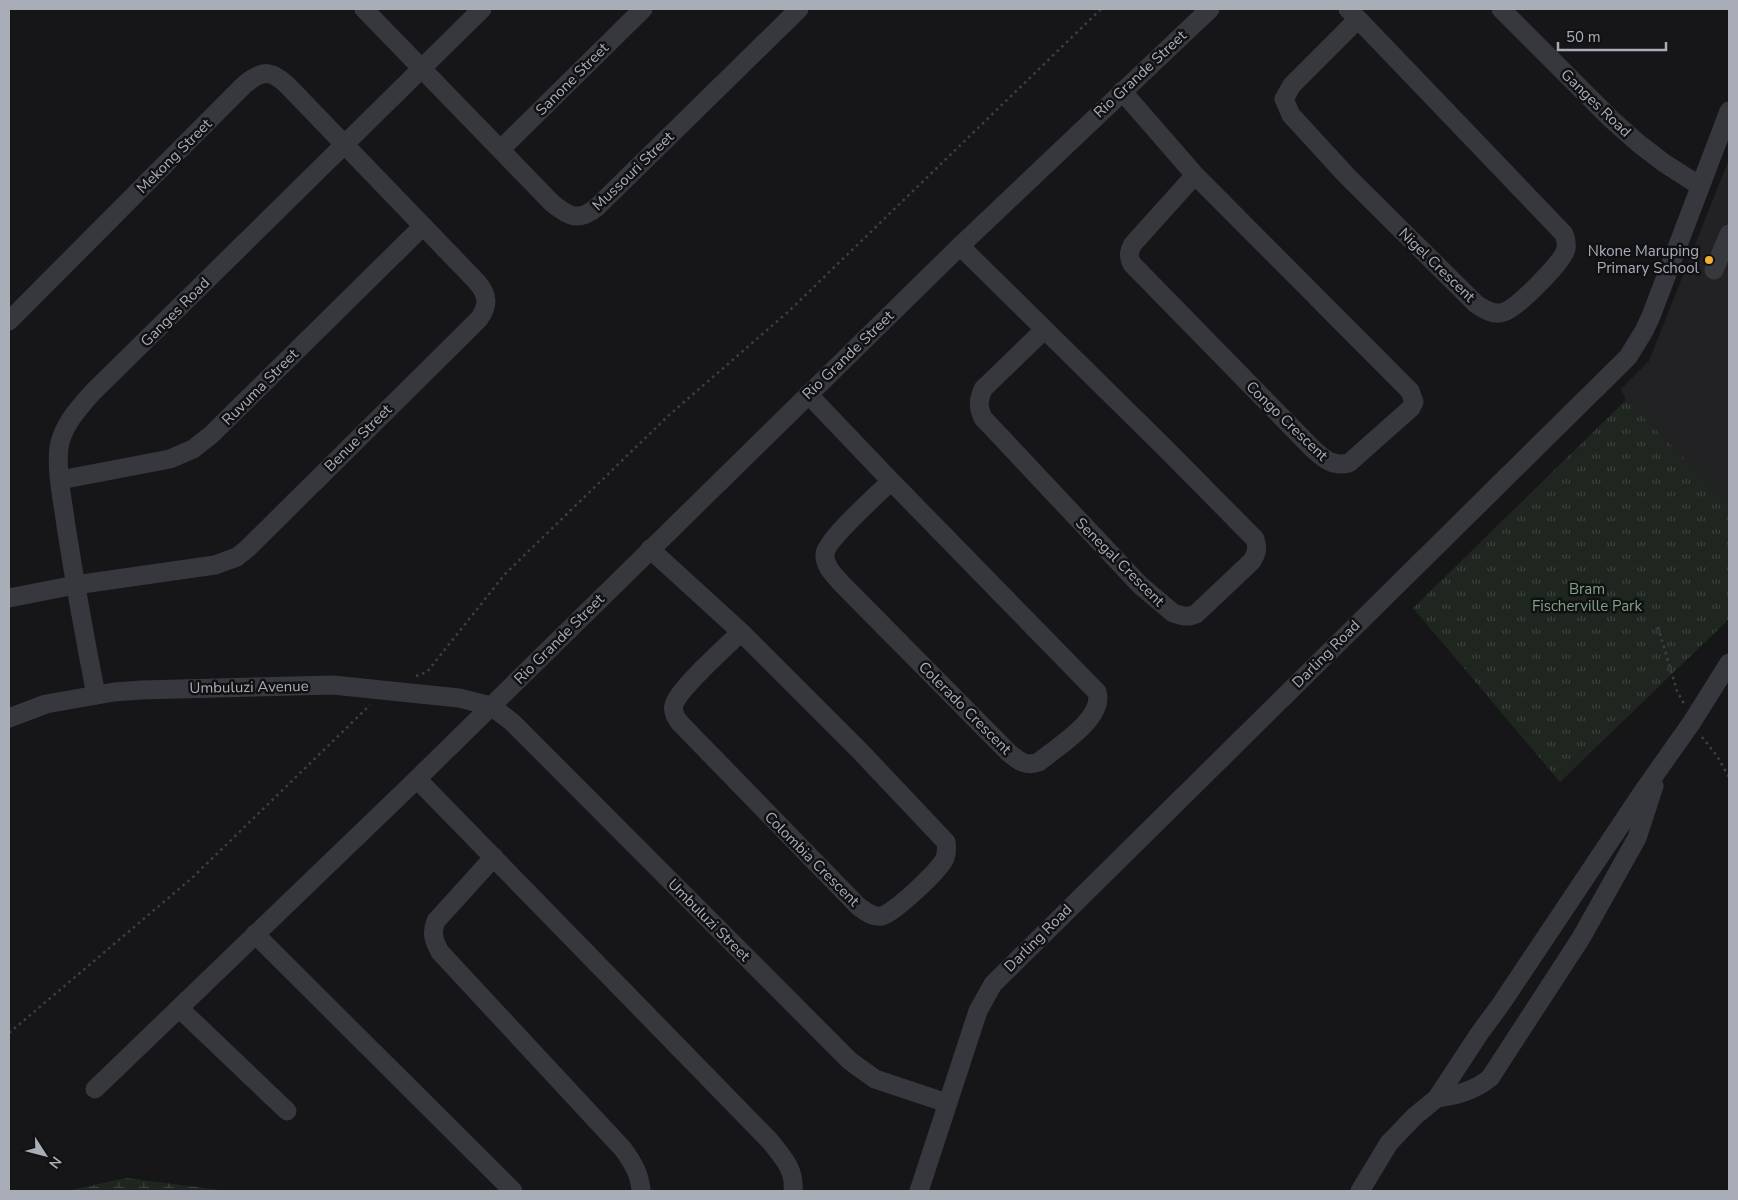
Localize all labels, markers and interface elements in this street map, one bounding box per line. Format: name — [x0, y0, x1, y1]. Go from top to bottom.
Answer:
scale bar — [1558, 20, 1666, 52]
street label: Rio Grande Street — [1089, 25, 1191, 122]
text: 50 m — [1566, 27, 1601, 47]
street label: Sanone Street — [531, 38, 613, 120]
street label: Ganges Road — [1557, 65, 1635, 141]
street label: Mekong Street — [132, 114, 216, 198]
street label: Mussouri Street — [588, 126, 679, 215]
street label: Nigel Crescent — [1395, 224, 1480, 307]
place label: Nkone Maruping Primary School — [1588, 241, 1700, 278]
marker: Nkone Maruping Primary School — [1703, 254, 1715, 266]
street label: Ganges Road — [136, 273, 214, 351]
street label: Rio Grande Street — [798, 306, 899, 404]
street label: Ruvuma Street — [218, 344, 303, 429]
street label: Congo Crescent — [1242, 377, 1333, 466]
street label: Benue Street — [320, 399, 397, 476]
street label: Senegal Crescent — [1071, 513, 1169, 611]
park label: Bram Fischerville Park — [1532, 579, 1642, 616]
street label: Rio Grande Street — [510, 589, 609, 688]
street label: Darling Road — [1288, 616, 1364, 692]
street label: Colerado Crescent — [914, 657, 1016, 759]
street label: Umbuluzi Avenue — [189, 676, 309, 698]
street label: Colombia Crescent — [760, 807, 864, 911]
street label: Umbuluzi Street — [663, 874, 755, 966]
street label: Darling Road — [1000, 900, 1076, 976]
north arrow — [20, 1130, 70, 1180]
text: N — [44, 1153, 66, 1172]

